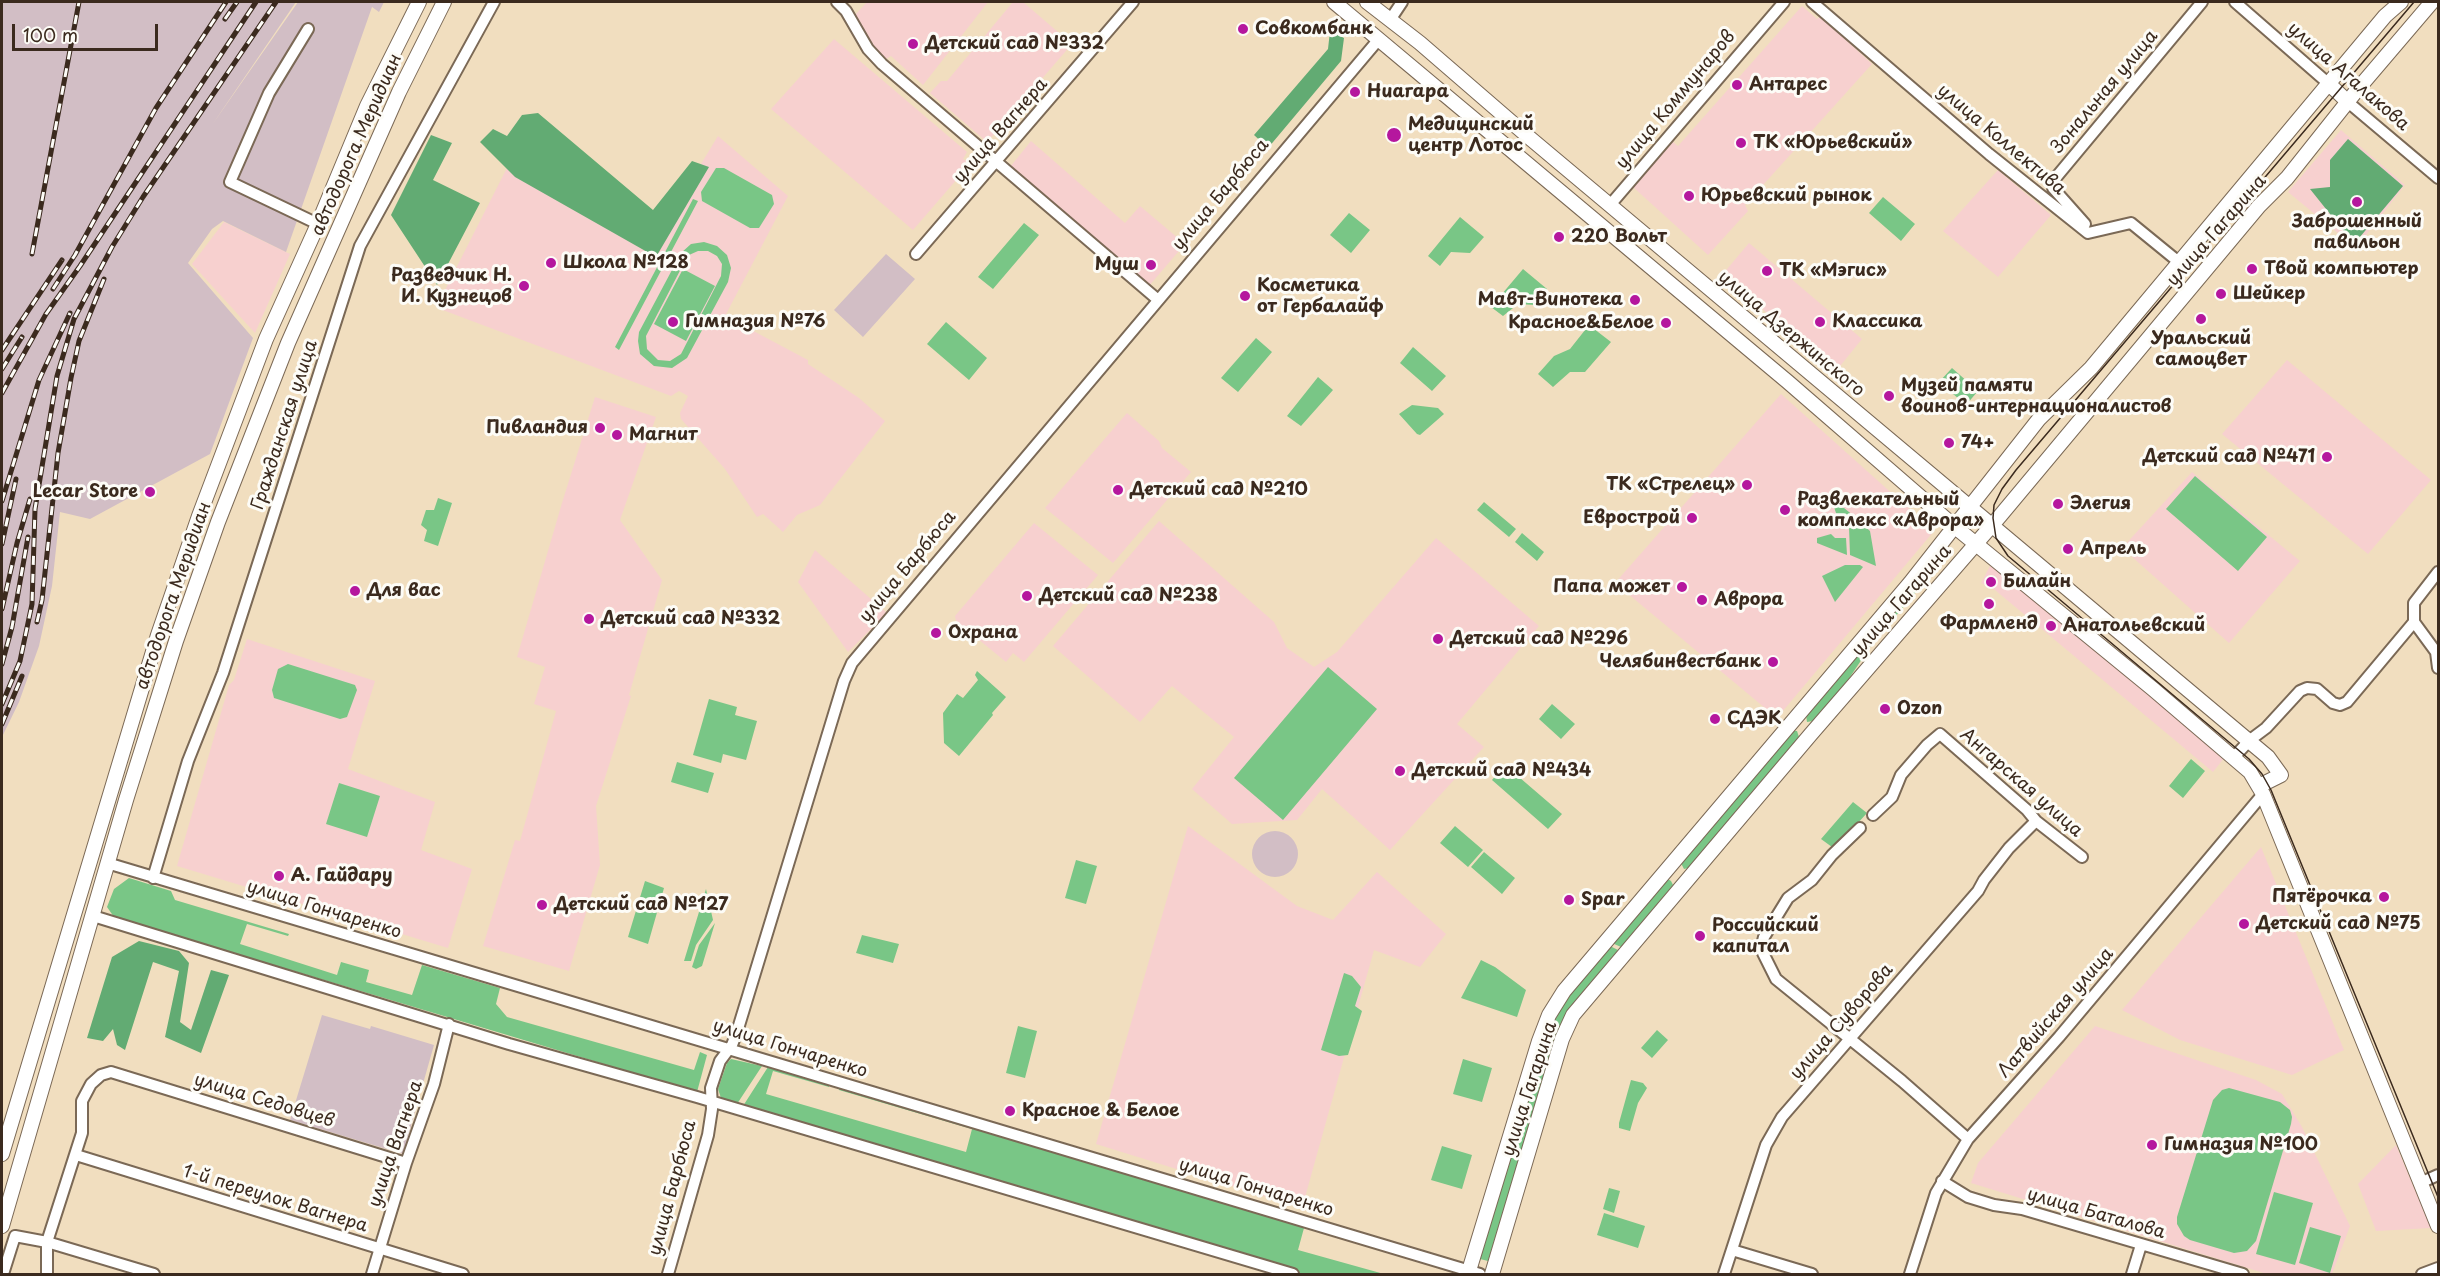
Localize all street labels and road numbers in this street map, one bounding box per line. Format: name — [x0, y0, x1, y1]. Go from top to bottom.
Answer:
street label: улица Агалакова — [2283, 18, 2413, 136]
street label: улица Коммунаров — [1612, 26, 1740, 174]
street label: Зональная улица — [2047, 26, 2163, 158]
street label: автодорога Меридиан — [307, 51, 407, 239]
street label: улица Вагнера — [949, 74, 1053, 188]
street label: улица Коллектива — [1932, 80, 2070, 200]
street label: улица Барбюса — [1168, 135, 1274, 255]
street label: улица Гагарина — [2163, 171, 2271, 291]
street label: улица Дзержинского — [1713, 266, 1869, 402]
street label: Гражданская улица — [247, 337, 323, 513]
street label: автодорога Меридиан — [132, 499, 216, 693]
street label: улица Барбюса — [855, 507, 961, 627]
street label: улица Гагарина — [1848, 541, 1956, 661]
street label: Ангарская улица — [1955, 724, 2087, 842]
street label: улица Гончаренко — [244, 876, 404, 944]
street label: Латвийская улица — [1994, 944, 2118, 1082]
street label: улица Суворова — [1786, 960, 1898, 1084]
street label: улица Гончаренко — [710, 1015, 870, 1083]
street label: улица Гагарина — [1498, 1019, 1562, 1159]
street label: улица Седовцев — [191, 1069, 337, 1133]
street label: улица Вагнера — [364, 1078, 428, 1210]
street label: улица Барбюса — [645, 1118, 701, 1258]
street label: улица Гончаренко — [1176, 1154, 1336, 1222]
street label: 1-й переулок Вагнера — [180, 1161, 370, 1237]
street label: улица Баталова — [2024, 1184, 2168, 1244]

